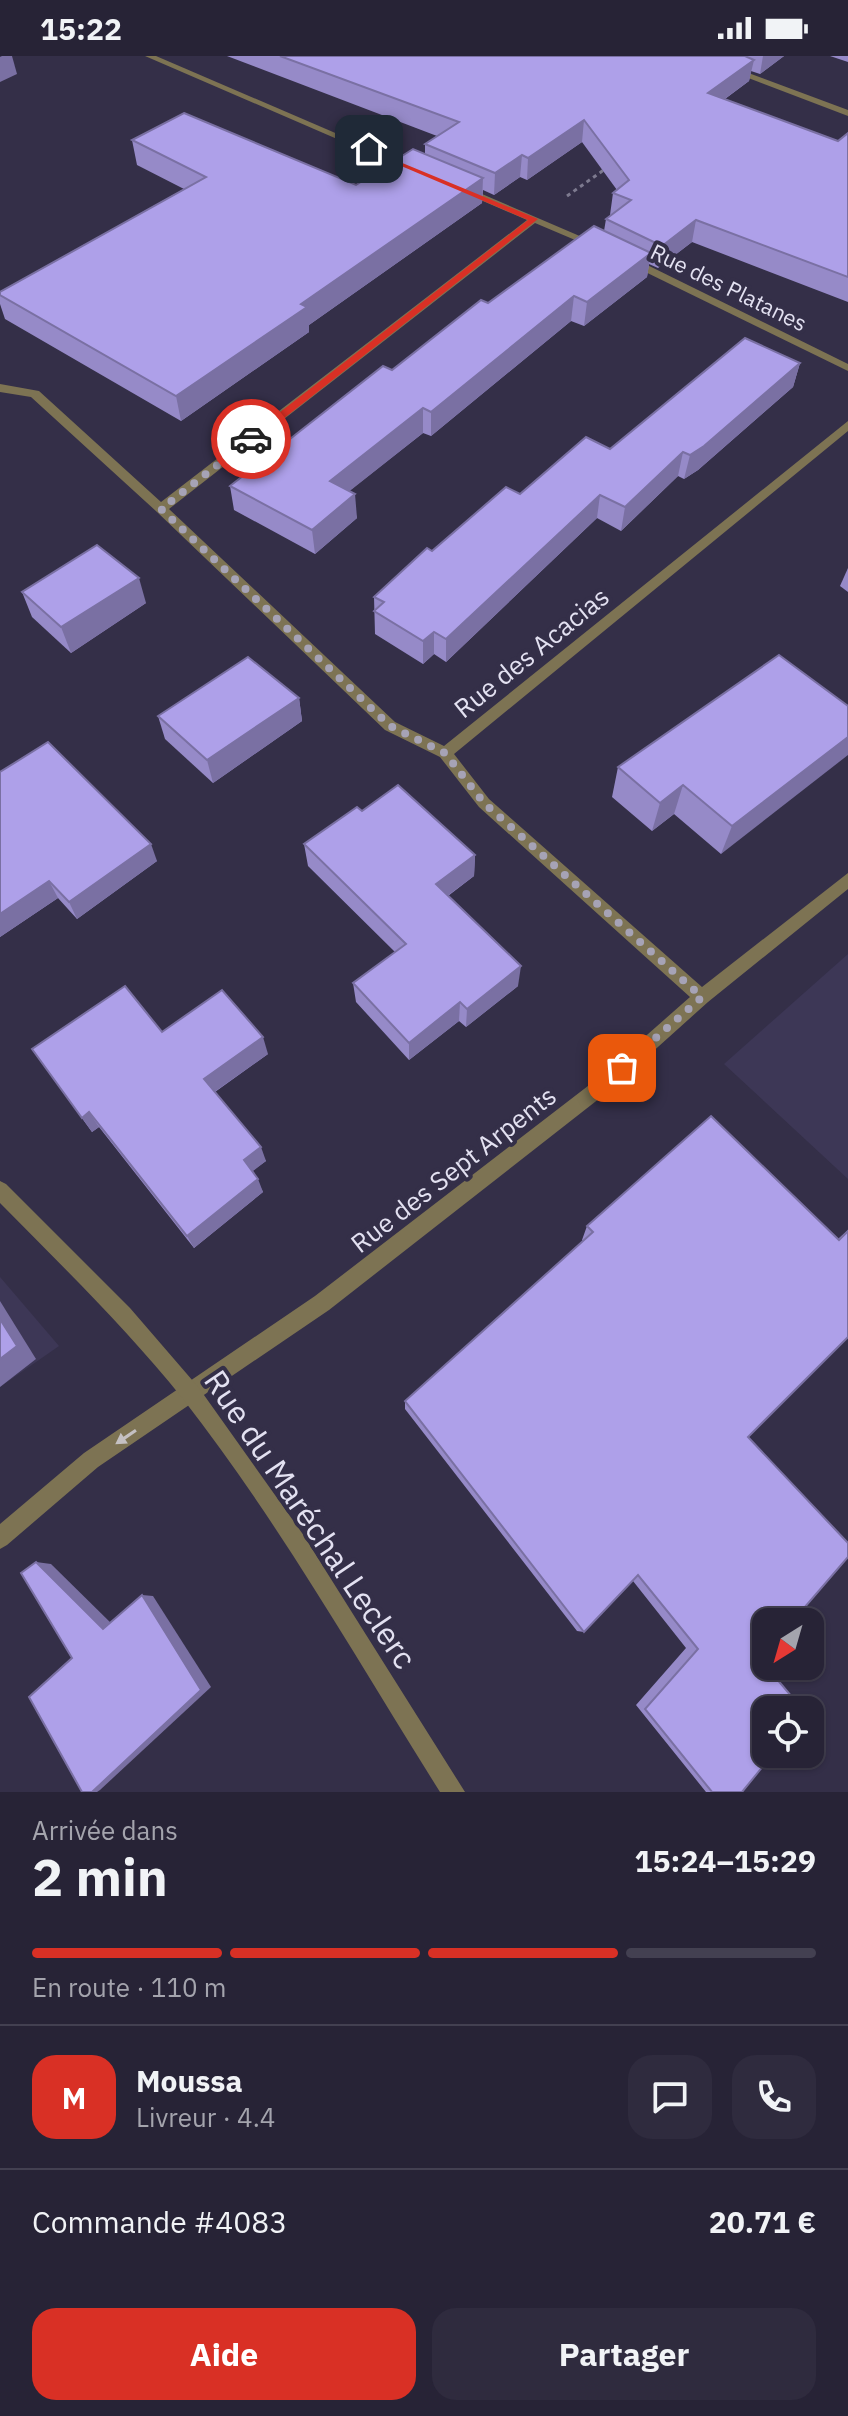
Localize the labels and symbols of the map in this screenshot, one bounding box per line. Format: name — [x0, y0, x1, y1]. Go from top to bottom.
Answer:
pin — [335, 115, 403, 183]
street label: Rue des Platanes — [646, 237, 812, 337]
courier — [211, 399, 291, 479]
street label: Rue des Acacias — [447, 579, 615, 725]
pin — [588, 1034, 656, 1102]
street label: Rue des Sept Arpents — [343, 1078, 563, 1260]
street label: Rue du Maréchal Leclerc — [195, 1362, 427, 1676]
one-way arrow — [115, 1429, 136, 1444]
north arrow — [752, 1608, 824, 1680]

